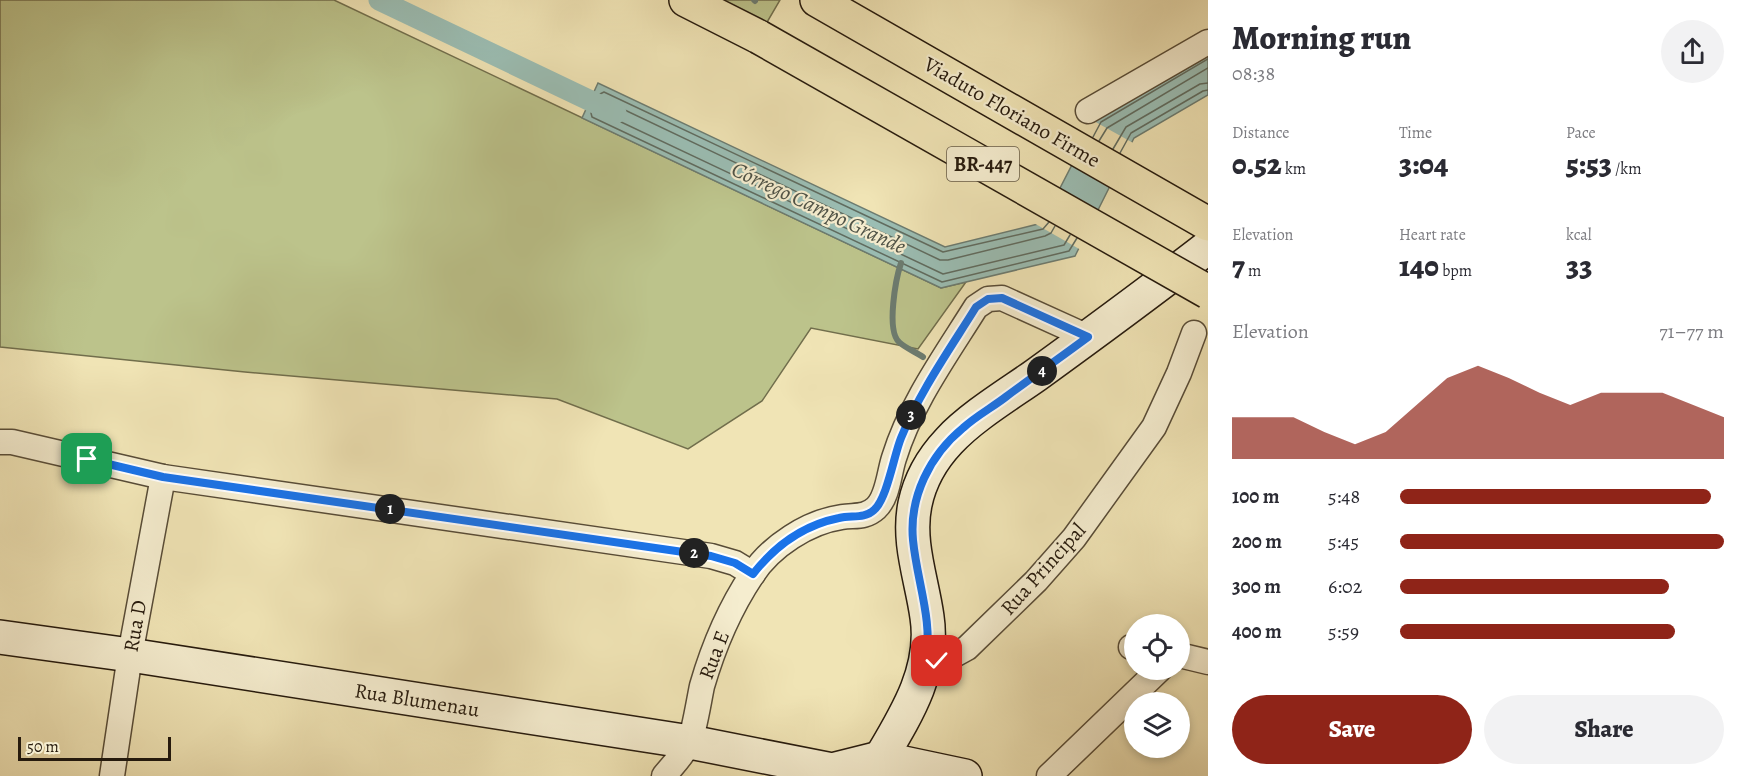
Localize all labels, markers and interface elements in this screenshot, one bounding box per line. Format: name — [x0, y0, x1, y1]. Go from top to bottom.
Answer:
text: Morning run — [1232, 15, 1411, 60]
button: share — [1661, 20, 1724, 83]
street label: Viaduto Floriano Firme — [918, 50, 1105, 174]
text: 08:38 — [1232, 60, 1275, 87]
text: Distance — [1232, 122, 1289, 144]
text: Time — [1399, 122, 1432, 144]
text: Pace — [1566, 122, 1596, 144]
text: 0.52 — [1232, 144, 1282, 184]
text: 3:04 — [1399, 144, 1448, 184]
text: 5:53 — [1566, 144, 1612, 184]
road number: BR-447 — [947, 147, 1019, 181]
water label: Córrego Campo Grande — [727, 154, 911, 261]
text: km — [1282, 158, 1306, 180]
text: /km — [1612, 158, 1641, 180]
text: Elevation — [1232, 224, 1293, 246]
text: Heart rate — [1399, 224, 1466, 246]
text: kcal — [1566, 224, 1592, 246]
text: 7 — [1232, 246, 1245, 286]
text: 140 — [1399, 246, 1439, 286]
text: 33 — [1566, 246, 1592, 286]
text: m — [1245, 260, 1261, 282]
text: bpm — [1439, 260, 1472, 282]
text: Elevation — [1232, 318, 1309, 345]
text: 71–77 m — [1659, 318, 1724, 345]
pin: 4 — [1027, 356, 1057, 386]
text: 4 — [1038, 360, 1046, 382]
pin: 3 — [896, 400, 926, 430]
text: 3 — [908, 404, 914, 426]
pin — [61, 433, 112, 484]
icon: arrive — [70, 442, 103, 475]
text: 100 m — [1232, 483, 1280, 510]
text: 5:48 — [1328, 483, 1360, 510]
pin: 1 — [375, 494, 405, 524]
text: 1 — [387, 498, 393, 520]
street label: Rua Principal — [994, 517, 1092, 621]
text: 200 m — [1232, 528, 1282, 555]
text: 5:45 — [1328, 528, 1359, 555]
pin: 2 — [679, 538, 709, 568]
text: 2 — [690, 542, 698, 564]
text: 300 m — [1232, 573, 1281, 600]
text: 6:02 — [1328, 573, 1362, 600]
street label: Rua D — [117, 598, 153, 654]
map controls — [1124, 614, 1190, 758]
button: locate — [1124, 614, 1190, 680]
text: 400 m — [1232, 618, 1282, 645]
text: 5:59 — [1328, 618, 1359, 645]
street label: Rua E — [692, 627, 736, 683]
pin — [911, 635, 962, 686]
icon: check — [920, 644, 953, 677]
street label: Rua Blumenau — [353, 676, 482, 724]
button: layers — [1124, 692, 1190, 758]
button: Save — [1232, 695, 1472, 764]
button: Share — [1484, 695, 1724, 764]
scale bar — [18, 734, 171, 762]
text: 50 m — [27, 736, 59, 758]

